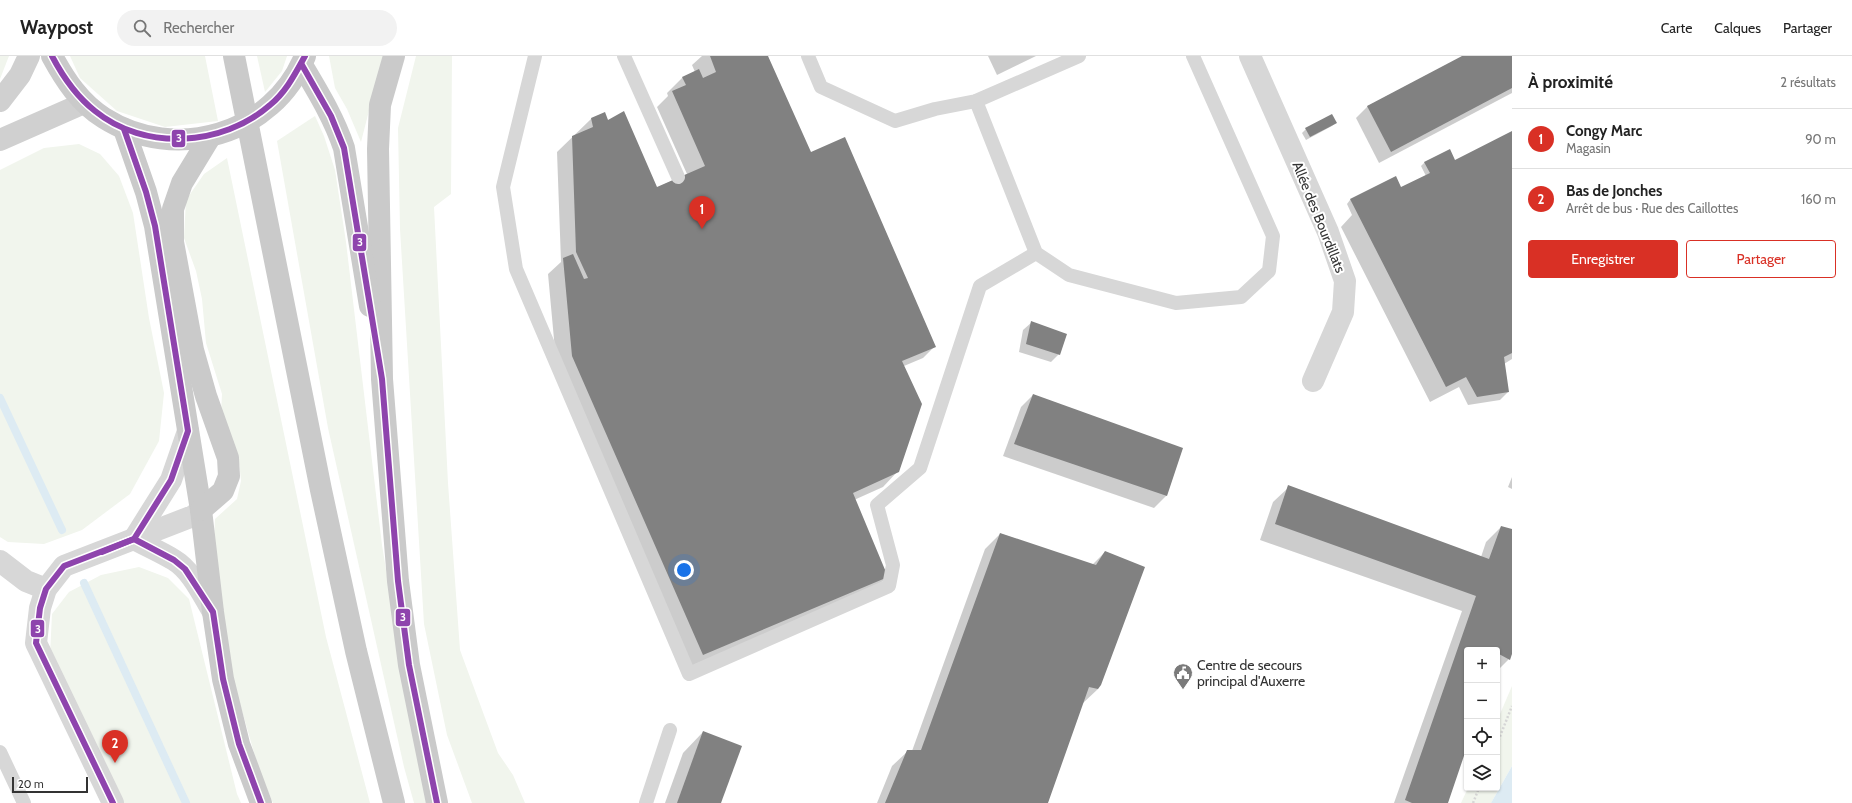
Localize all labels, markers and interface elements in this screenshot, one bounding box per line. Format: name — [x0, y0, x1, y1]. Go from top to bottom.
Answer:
search box — [117, 10, 397, 46]
text: Waypost — [20, 16, 93, 39]
icon: search — [131, 17, 153, 39]
text: Rechercher — [163, 19, 234, 37]
text: Carte — [1661, 19, 1692, 37]
text: Calques — [1714, 19, 1761, 37]
text: Partager — [1783, 19, 1832, 37]
text: À proximité — [1528, 72, 1613, 92]
text: 2 résultats — [1780, 74, 1836, 90]
text: Congy Marc — [1566, 122, 1642, 140]
line badge: 3 — [171, 129, 186, 148]
text: 3 — [176, 131, 182, 145]
text: 1 — [1539, 131, 1543, 147]
text: 90 m — [1805, 131, 1836, 147]
text: Magasin — [1566, 140, 1611, 156]
street label: Allée des Bourdillats — [1288, 159, 1350, 275]
text: Bas de Jonches — [1566, 182, 1662, 200]
text: 2 — [1538, 191, 1544, 207]
text: 160 m — [1801, 191, 1836, 207]
pin: 1 — [689, 196, 715, 229]
text: Arrêt de bus · Rue des Caillottes — [1566, 200, 1738, 216]
line badge: 3 — [352, 233, 367, 252]
text: 3 — [357, 235, 363, 249]
button: Enregistrer — [1528, 240, 1678, 278]
button: Partager — [1686, 240, 1836, 278]
your location — [674, 560, 694, 580]
line badge: 3 — [395, 608, 411, 627]
text: 3 — [400, 610, 406, 624]
line badge: 3 — [30, 619, 45, 638]
text: 3 — [35, 622, 41, 636]
map controls — [1464, 647, 1500, 791]
button: + — [1464, 647, 1500, 683]
place label: Centre de secours principal d'Auxerre — [1197, 656, 1305, 690]
public building icon: Centre de secours principal d'Auxerre — [1172, 662, 1194, 690]
button: − — [1464, 683, 1500, 719]
button: locate — [1464, 719, 1500, 755]
pin: 2 — [102, 730, 128, 763]
button: layers — [1464, 755, 1500, 791]
scale bar — [12, 775, 88, 794]
text: 20 m — [18, 777, 44, 791]

